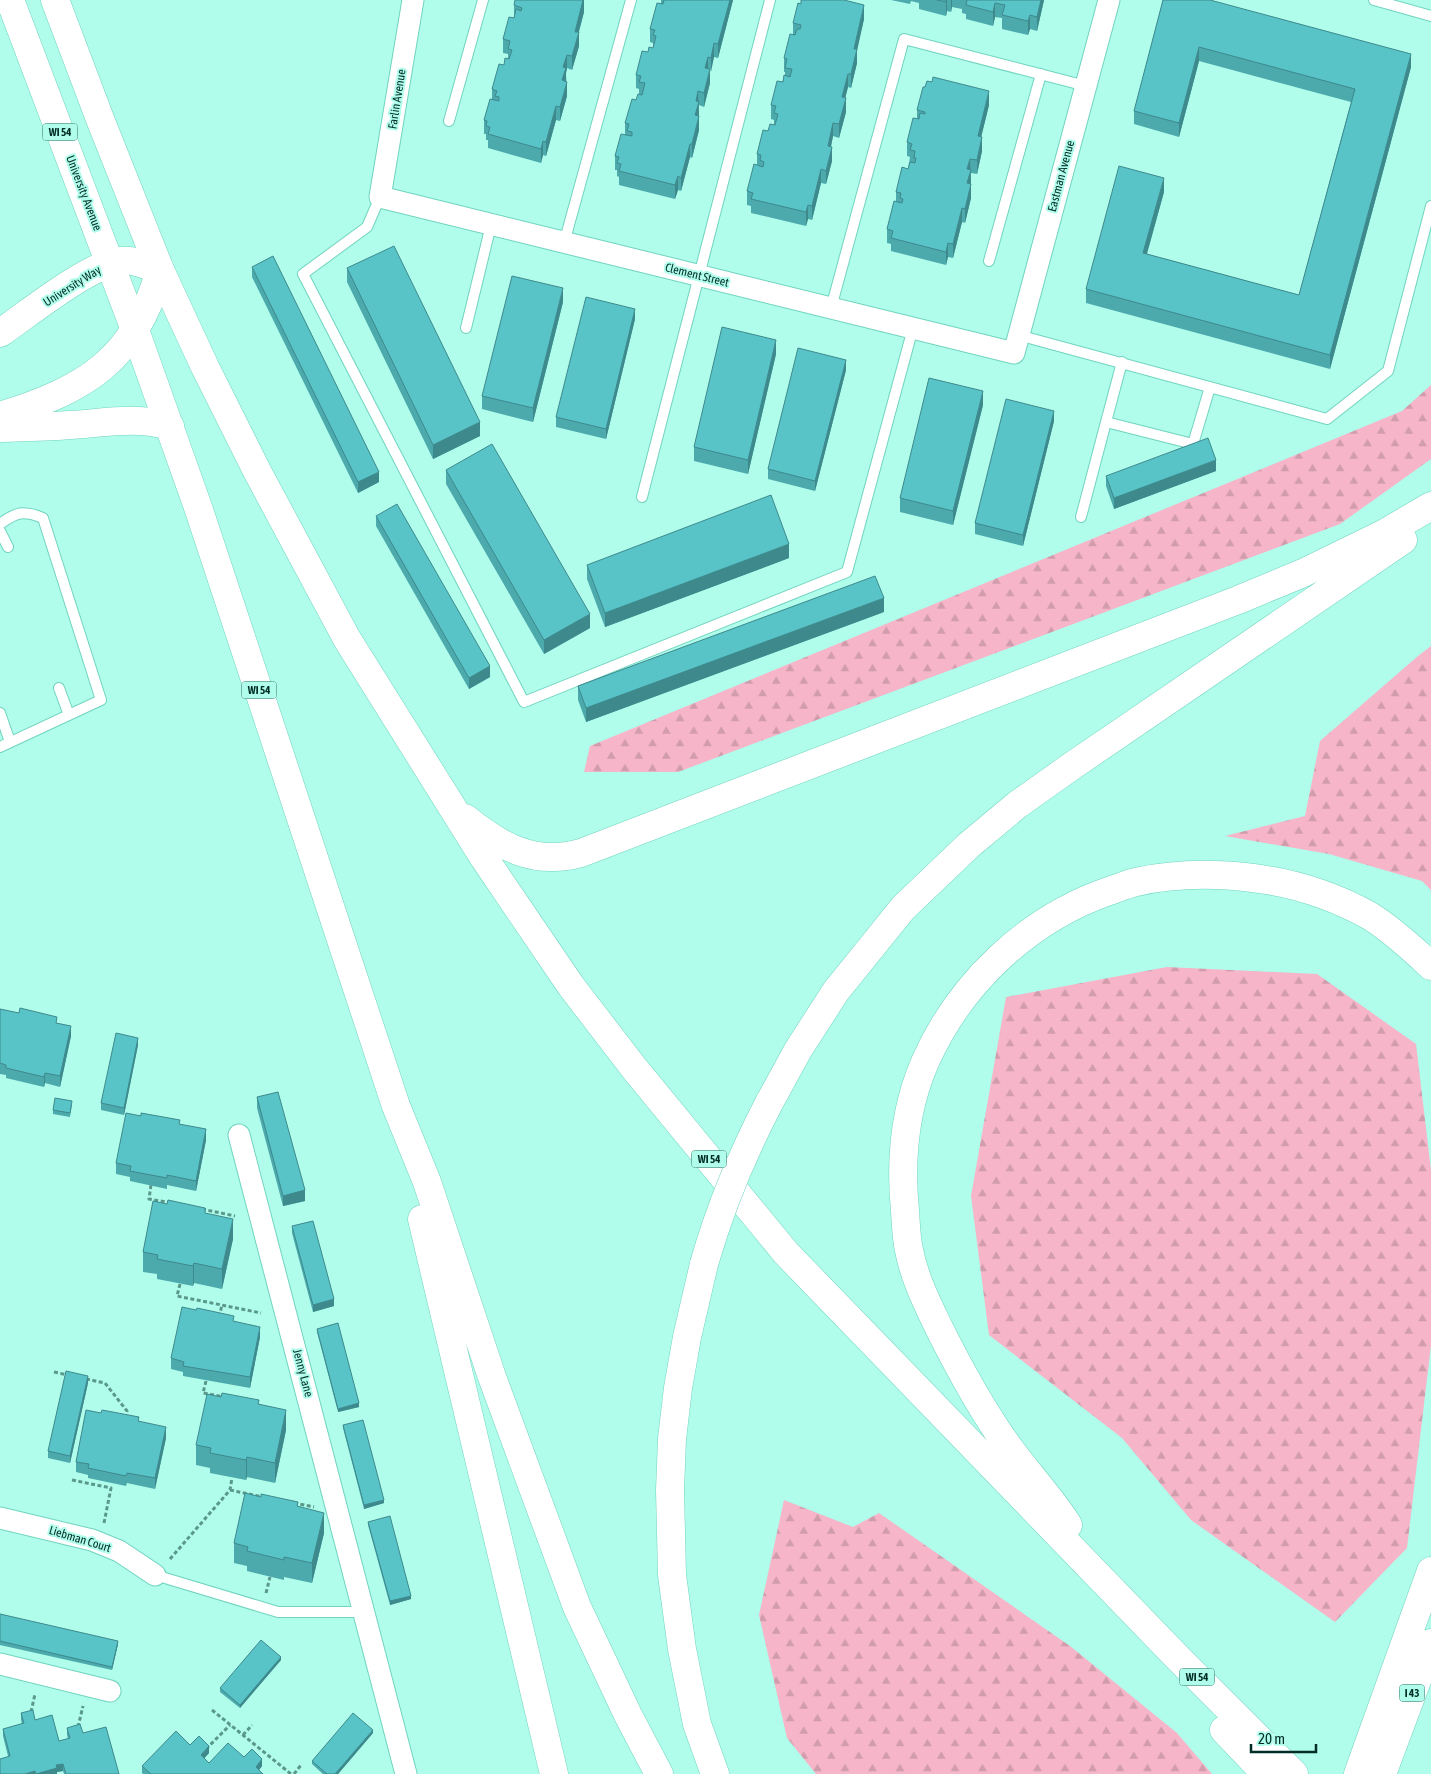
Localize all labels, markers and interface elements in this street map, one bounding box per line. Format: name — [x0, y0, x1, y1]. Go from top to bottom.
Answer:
street label: Farlin Avenue — [385, 68, 409, 130]
road number: WI 54 — [42, 124, 78, 140]
street label: Eastman Avenue — [1045, 139, 1077, 213]
street label: University Avenue — [63, 153, 105, 233]
street label: Clement Street — [664, 260, 731, 290]
street label: University Way — [41, 263, 103, 309]
road number: WI 54 — [242, 682, 276, 698]
road number: WI 54 — [692, 1150, 726, 1168]
street label: Jenny Lane — [290, 1348, 316, 1398]
street label: Liebman Court — [47, 1523, 113, 1555]
road number: WI 54 — [1180, 1668, 1214, 1685]
road number: I 43 — [1400, 1685, 1424, 1702]
scale bar — [1251, 1722, 1316, 1754]
text: 20 m — [1258, 1730, 1285, 1747]

